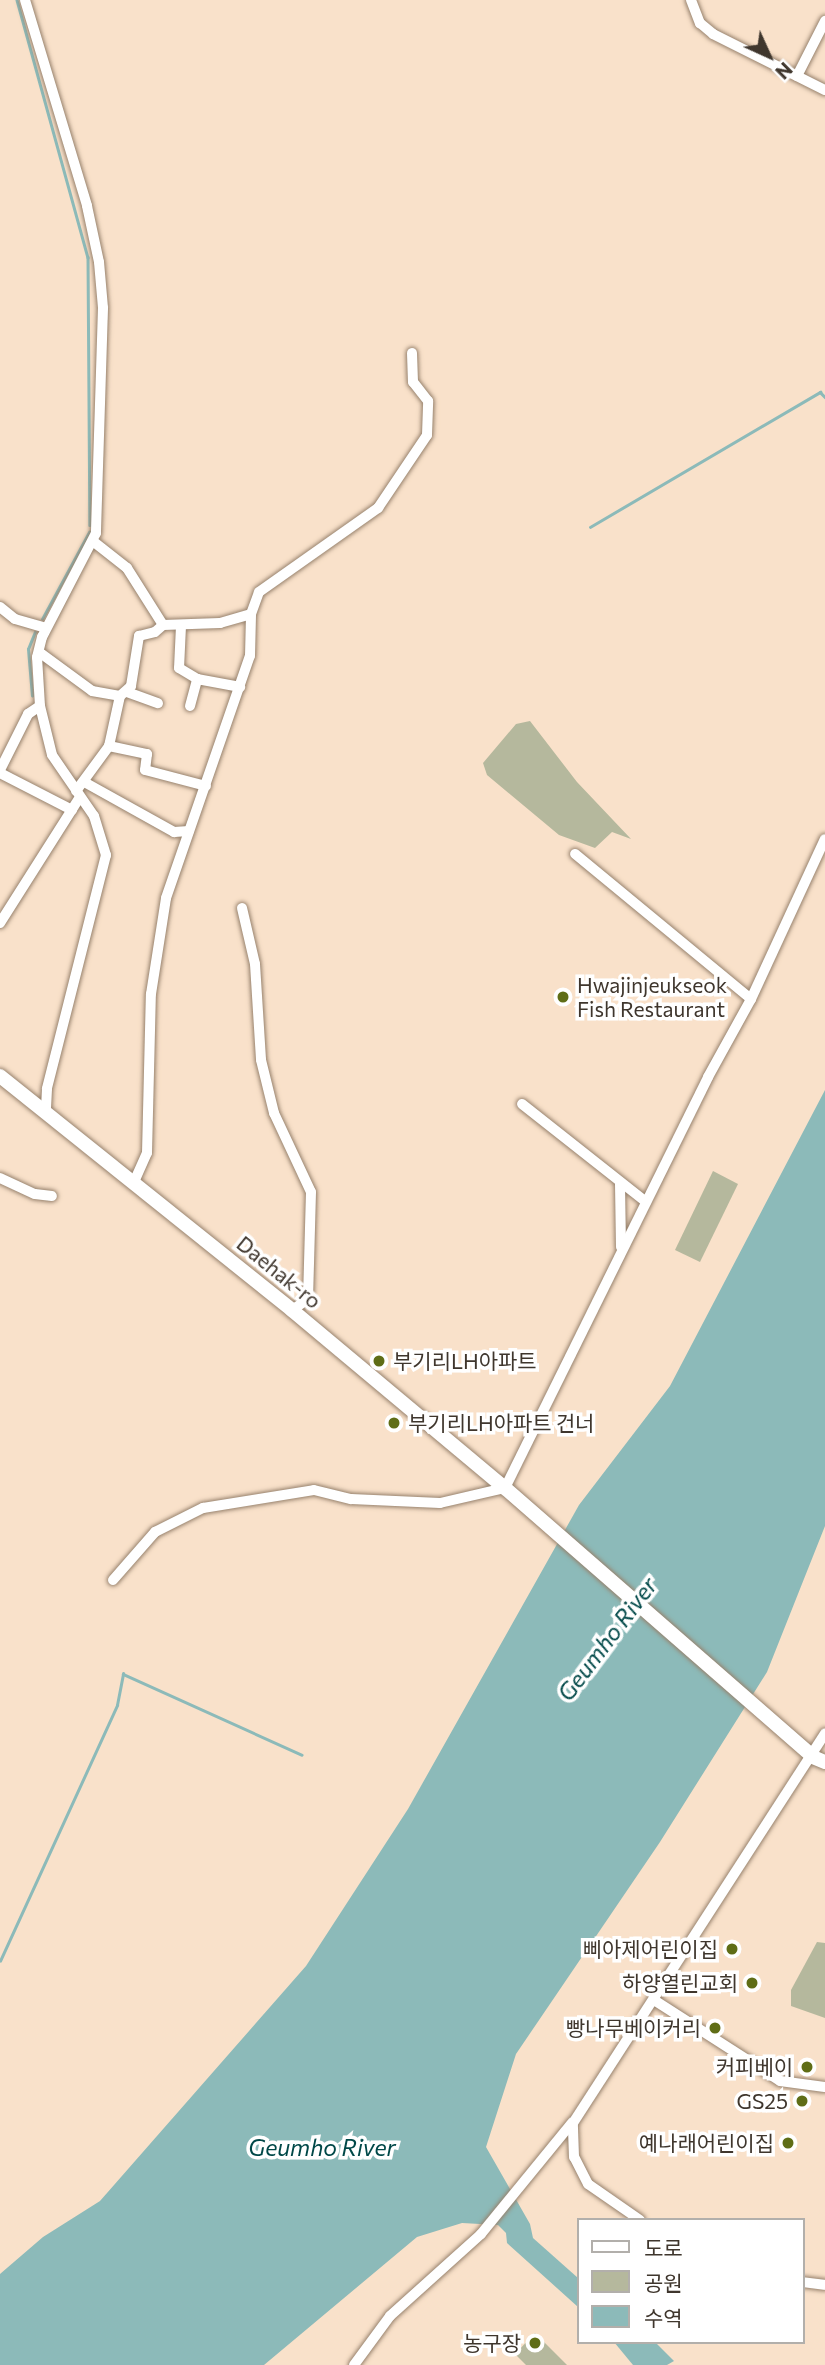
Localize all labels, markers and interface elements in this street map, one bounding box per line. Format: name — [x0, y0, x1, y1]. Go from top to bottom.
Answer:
north arrow — [734, 21, 804, 91]
text: N — [771, 58, 797, 84]
place label: Hwajinjeukseok Fish Restaurant — [577, 972, 727, 1022]
marker: Hwajinjeukseok Fish Restaurant — [555, 989, 571, 1005]
street label: Daehak-ro — [232, 1230, 326, 1314]
place label: 부기리LH아파트 — [393, 1348, 537, 1374]
marker: 부기리LH아파트 — [371, 1353, 387, 1369]
place label: 부기리LH아파트 건너 — [408, 1410, 594, 1436]
marker: 부기리LH아파트 건너 — [386, 1415, 402, 1431]
water label: Geumho River — [552, 1572, 662, 1706]
place label: 삐아제어린이집 — [583, 1936, 718, 1962]
marker: 삐아제어린이집 — [724, 1941, 740, 1957]
place label: 하양열린교회 — [622, 1970, 738, 1996]
marker: 하양열린교회 — [744, 1975, 760, 1991]
place label: 빵나무베이커리 — [566, 2015, 701, 2041]
marker: 빵나무베이커리 — [707, 2020, 723, 2036]
place label: 커피베이 — [716, 2054, 793, 2080]
marker: 커피베이 — [799, 2059, 815, 2075]
place label: GS25 — [737, 2088, 788, 2114]
marker: GS25 — [794, 2093, 810, 2109]
place label: 예나래어린이집 — [639, 2130, 774, 2156]
water label: Geumho River — [248, 2133, 396, 2161]
marker: 예나래어린이집 — [780, 2135, 796, 2151]
legend — [576, 2218, 804, 2344]
text: 도로 — [644, 2235, 683, 2260]
text: 공원 — [644, 2270, 683, 2295]
text: 수역 — [644, 2305, 683, 2330]
place label: 농구장 — [463, 2330, 521, 2356]
marker: 농구장 — [527, 2335, 543, 2351]

